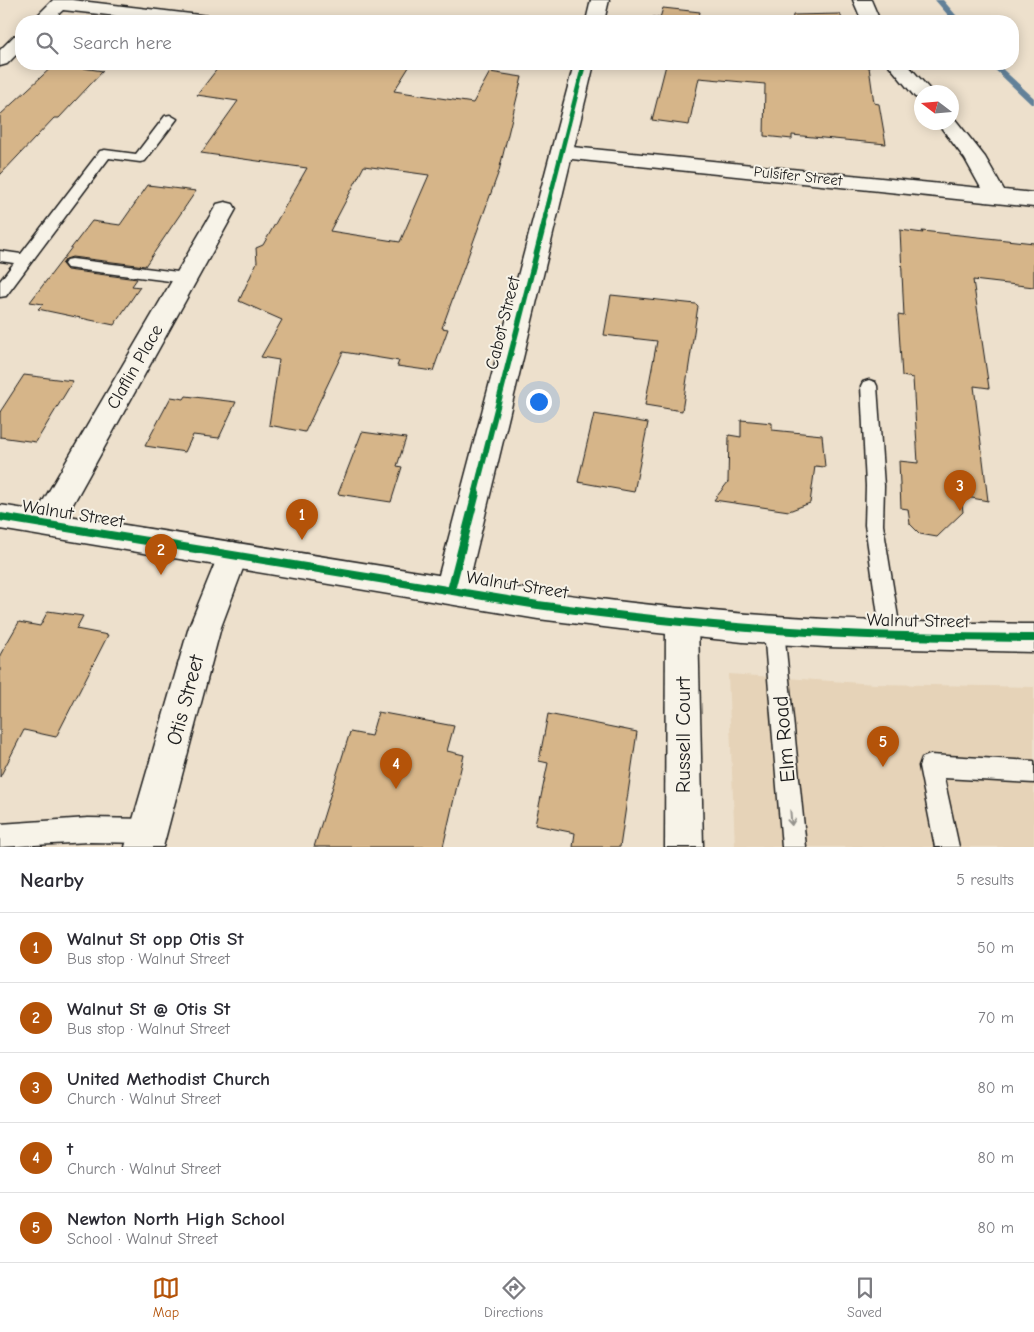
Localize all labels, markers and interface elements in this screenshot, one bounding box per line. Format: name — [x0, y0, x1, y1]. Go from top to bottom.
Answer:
search box — [15, 15, 1019, 70]
icon: search — [33, 29, 61, 57]
text: Search here — [73, 32, 172, 54]
north arrow — [914, 85, 959, 130]
street label: Pulsifer Street — [753, 162, 844, 190]
street label: Cabot Street — [481, 273, 525, 372]
street label: Claflin Place — [102, 321, 168, 413]
your location — [526, 389, 552, 415]
pin: 3 — [944, 470, 976, 511]
street label: Walnut Street — [20, 496, 126, 533]
pin: 1 — [286, 499, 318, 540]
pin: 2 — [145, 534, 177, 575]
street label: Walnut Street — [464, 567, 570, 604]
street label: Walnut Street — [866, 610, 971, 632]
street label: Otis Street — [161, 651, 209, 748]
street label: Russell Court — [671, 676, 695, 793]
street label: Elm Road — [768, 695, 800, 783]
pin: 5 — [867, 726, 899, 767]
pin: 4 — [380, 748, 412, 789]
one-way arrow — [786, 810, 796, 826]
text: Nearby — [20, 868, 84, 892]
text: 5 results — [956, 871, 1014, 889]
text: Walnut St opp Otis St — [67, 928, 244, 950]
text: 1 — [33, 939, 39, 957]
text: 50 m — [977, 939, 1014, 957]
text: Bus stop · Walnut Street — [67, 950, 230, 968]
text: Walnut St @ Otis St — [67, 998, 230, 1020]
text: 2 — [32, 1009, 40, 1027]
text: 70 m — [978, 1009, 1014, 1027]
text: Bus stop · Walnut Street — [67, 1020, 230, 1038]
text: United Methodist Church — [67, 1068, 270, 1090]
text: 3 — [32, 1079, 40, 1097]
text: 80 m — [977, 1079, 1014, 1097]
text: Church · Walnut Street — [67, 1090, 221, 1108]
text: t — [67, 1138, 73, 1160]
text: 4 — [32, 1149, 40, 1167]
text: 80 m — [977, 1149, 1014, 1167]
text: Church · Walnut Street — [67, 1160, 221, 1178]
text: Newton North High School — [67, 1208, 285, 1230]
text: 5 — [32, 1219, 40, 1237]
text: 80 m — [977, 1219, 1014, 1237]
text: School · Walnut Street — [67, 1230, 218, 1248]
tab: Map — [152, 1274, 180, 1321]
tab: Directions — [484, 1274, 543, 1321]
tab: Saved — [847, 1274, 882, 1321]

